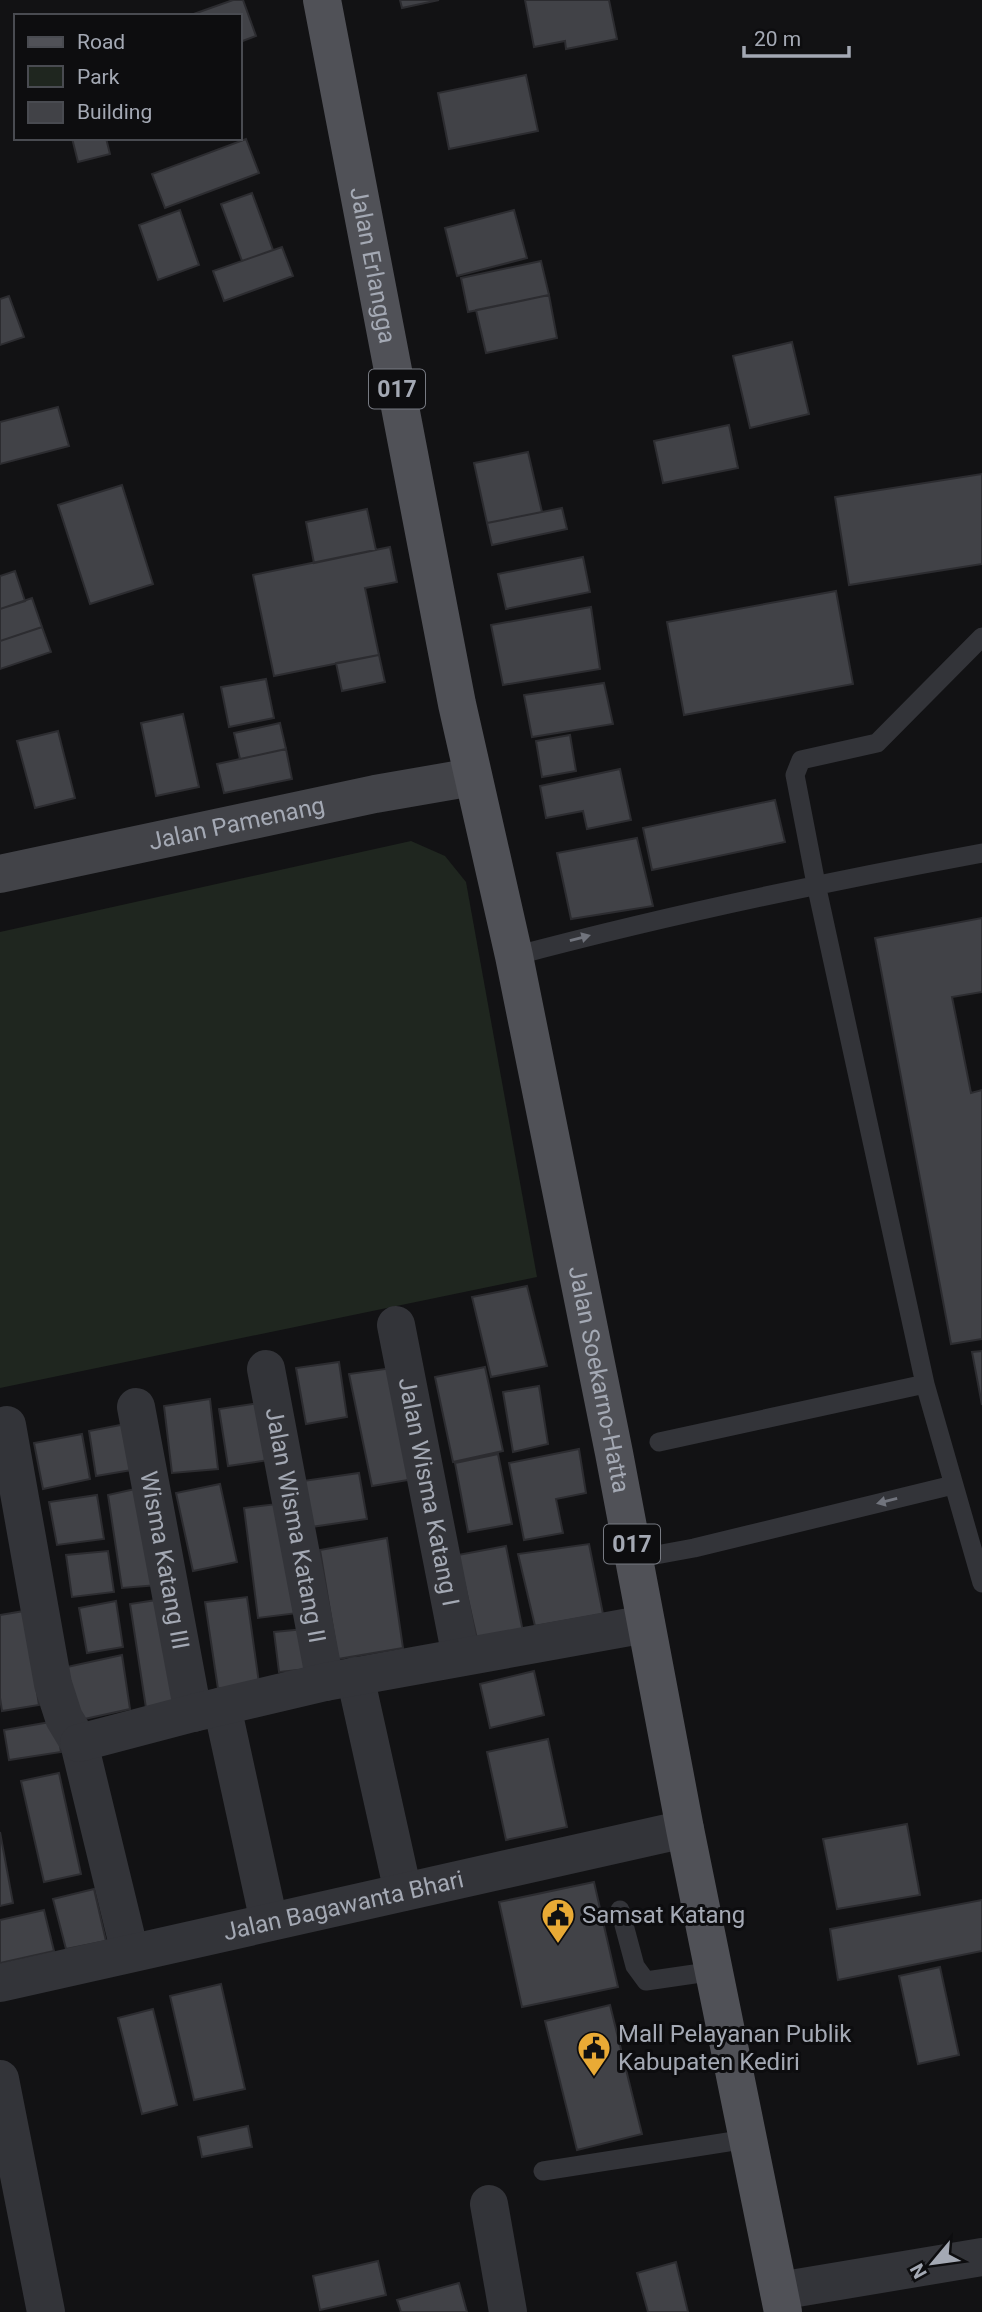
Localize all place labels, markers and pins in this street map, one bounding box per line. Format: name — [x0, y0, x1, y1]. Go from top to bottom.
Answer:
public building icon: Samsat Katang — [539, 1896, 577, 1945]
place label: Samsat Katang — [582, 1901, 745, 1929]
place label: Mall Pelayanan Publik Kabupaten Kediri — [618, 2020, 852, 2076]
public building icon: Mall Pelayanan Publik Kabupaten Kediri — [575, 2029, 613, 2078]

